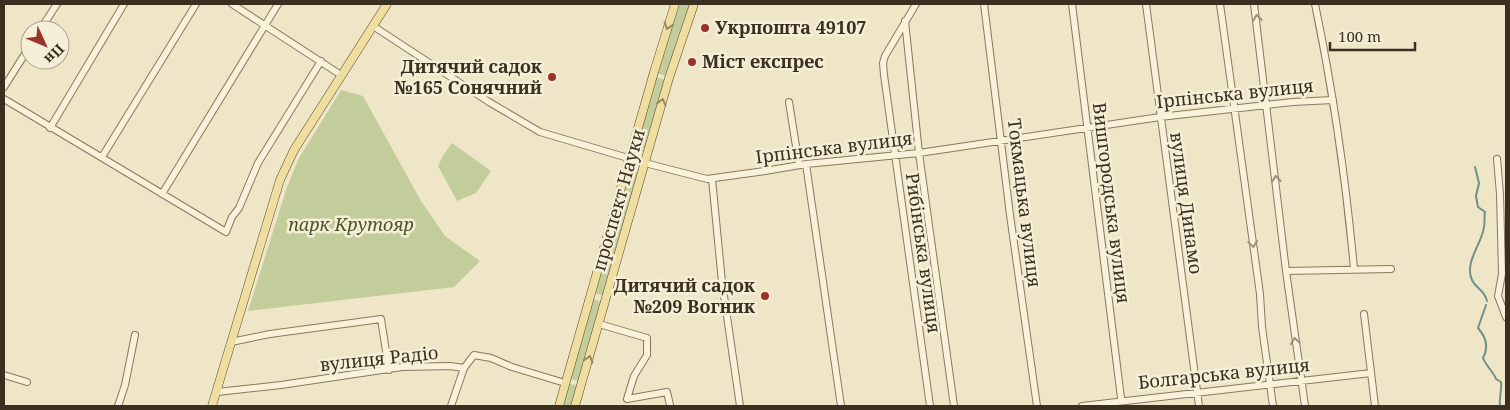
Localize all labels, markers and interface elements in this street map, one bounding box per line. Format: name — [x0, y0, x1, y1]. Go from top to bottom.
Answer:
one-way arrow — [1252, 14, 1262, 22]
place label: Укрпошта 49107 — [715, 15, 867, 39]
north arrow — [20, 20, 70, 70]
scale bar — [1330, 20, 1415, 52]
one-way arrow — [664, 21, 674, 30]
marker: Укрпошта 49107 — [699, 22, 711, 34]
text: 100 m — [1338, 26, 1381, 46]
text: Пн — [40, 40, 69, 69]
place label: Міст експрес — [702, 49, 824, 73]
place label: Дитячий садок №165 Сонячний — [394, 54, 543, 99]
marker: Міст експрес — [686, 56, 698, 68]
marker: Дитячий садок №165 Сонячний — [546, 71, 558, 83]
street label: Ірпінська вулиця — [1155, 73, 1315, 113]
one-way arrow — [656, 98, 667, 106]
street label: Вишгородська вулиця — [1088, 101, 1136, 305]
street label: Токмацька вулиця — [1003, 117, 1047, 289]
street label: Ірпінська вулиця — [754, 125, 914, 169]
street label: проспект Науки — [586, 126, 650, 274]
street label: вулиця Динамо — [1165, 130, 1209, 275]
street label: Рибінська вулиця — [901, 171, 947, 335]
one-way arrow — [1271, 175, 1282, 183]
park label: парк Крутояр — [288, 212, 414, 236]
one-way arrow — [1247, 240, 1258, 248]
place label: Дитячий садок №209 Вогник — [614, 273, 756, 318]
marker: Дитячий садок №209 Вогник — [759, 290, 771, 302]
one-way arrow — [1290, 336, 1301, 344]
street label: вулиця Радіо — [318, 340, 439, 376]
street label: Болгарська вулиця — [1137, 352, 1311, 394]
one-way arrow — [583, 356, 593, 364]

